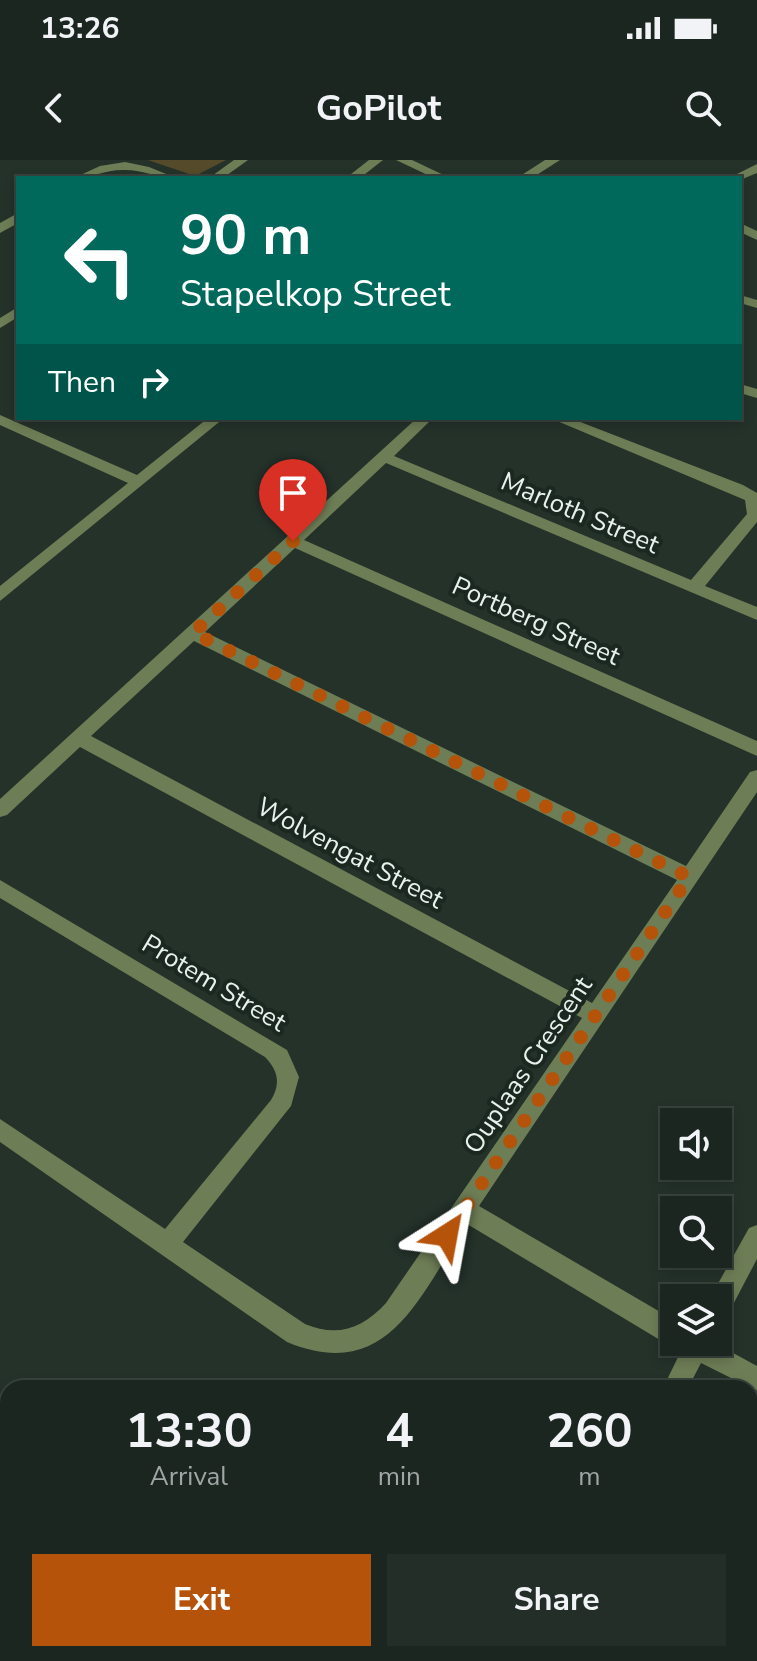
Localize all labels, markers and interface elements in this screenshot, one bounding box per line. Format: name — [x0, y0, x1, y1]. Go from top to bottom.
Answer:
text: 13:26 — [40, 8, 119, 49]
text: GoPilot — [316, 84, 441, 133]
icon: back — [32, 86, 76, 130]
icon: search — [681, 86, 725, 130]
text: 90 m — [180, 197, 311, 274]
icon: left — [48, 208, 152, 312]
text: Stapelkop Street — [180, 270, 451, 319]
icon: right — [132, 360, 176, 404]
text: Then — [48, 362, 116, 403]
pin — [259, 459, 327, 541]
street label: Marloth Street — [496, 464, 665, 562]
icon: arrive — [271, 471, 315, 515]
street label: Portberg Street — [446, 568, 626, 674]
street label: Wolvengat Street — [251, 789, 450, 917]
street label: Protem Street — [135, 926, 293, 1040]
street label: Ouplaas Crescent — [456, 969, 601, 1160]
map controls — [660, 1108, 732, 1356]
button: sound — [660, 1108, 732, 1180]
position arrow — [405, 1193, 489, 1277]
button: search — [660, 1196, 732, 1268]
button: layers — [660, 1284, 732, 1356]
text: 13:30 — [125, 1398, 252, 1464]
text: 4 — [385, 1398, 414, 1464]
text: 260 — [546, 1398, 633, 1464]
text: Arrival — [150, 1459, 228, 1494]
text: min — [378, 1459, 421, 1494]
text: m — [578, 1459, 601, 1494]
button: Exit — [32, 1554, 371, 1646]
button: Share — [387, 1554, 726, 1646]

